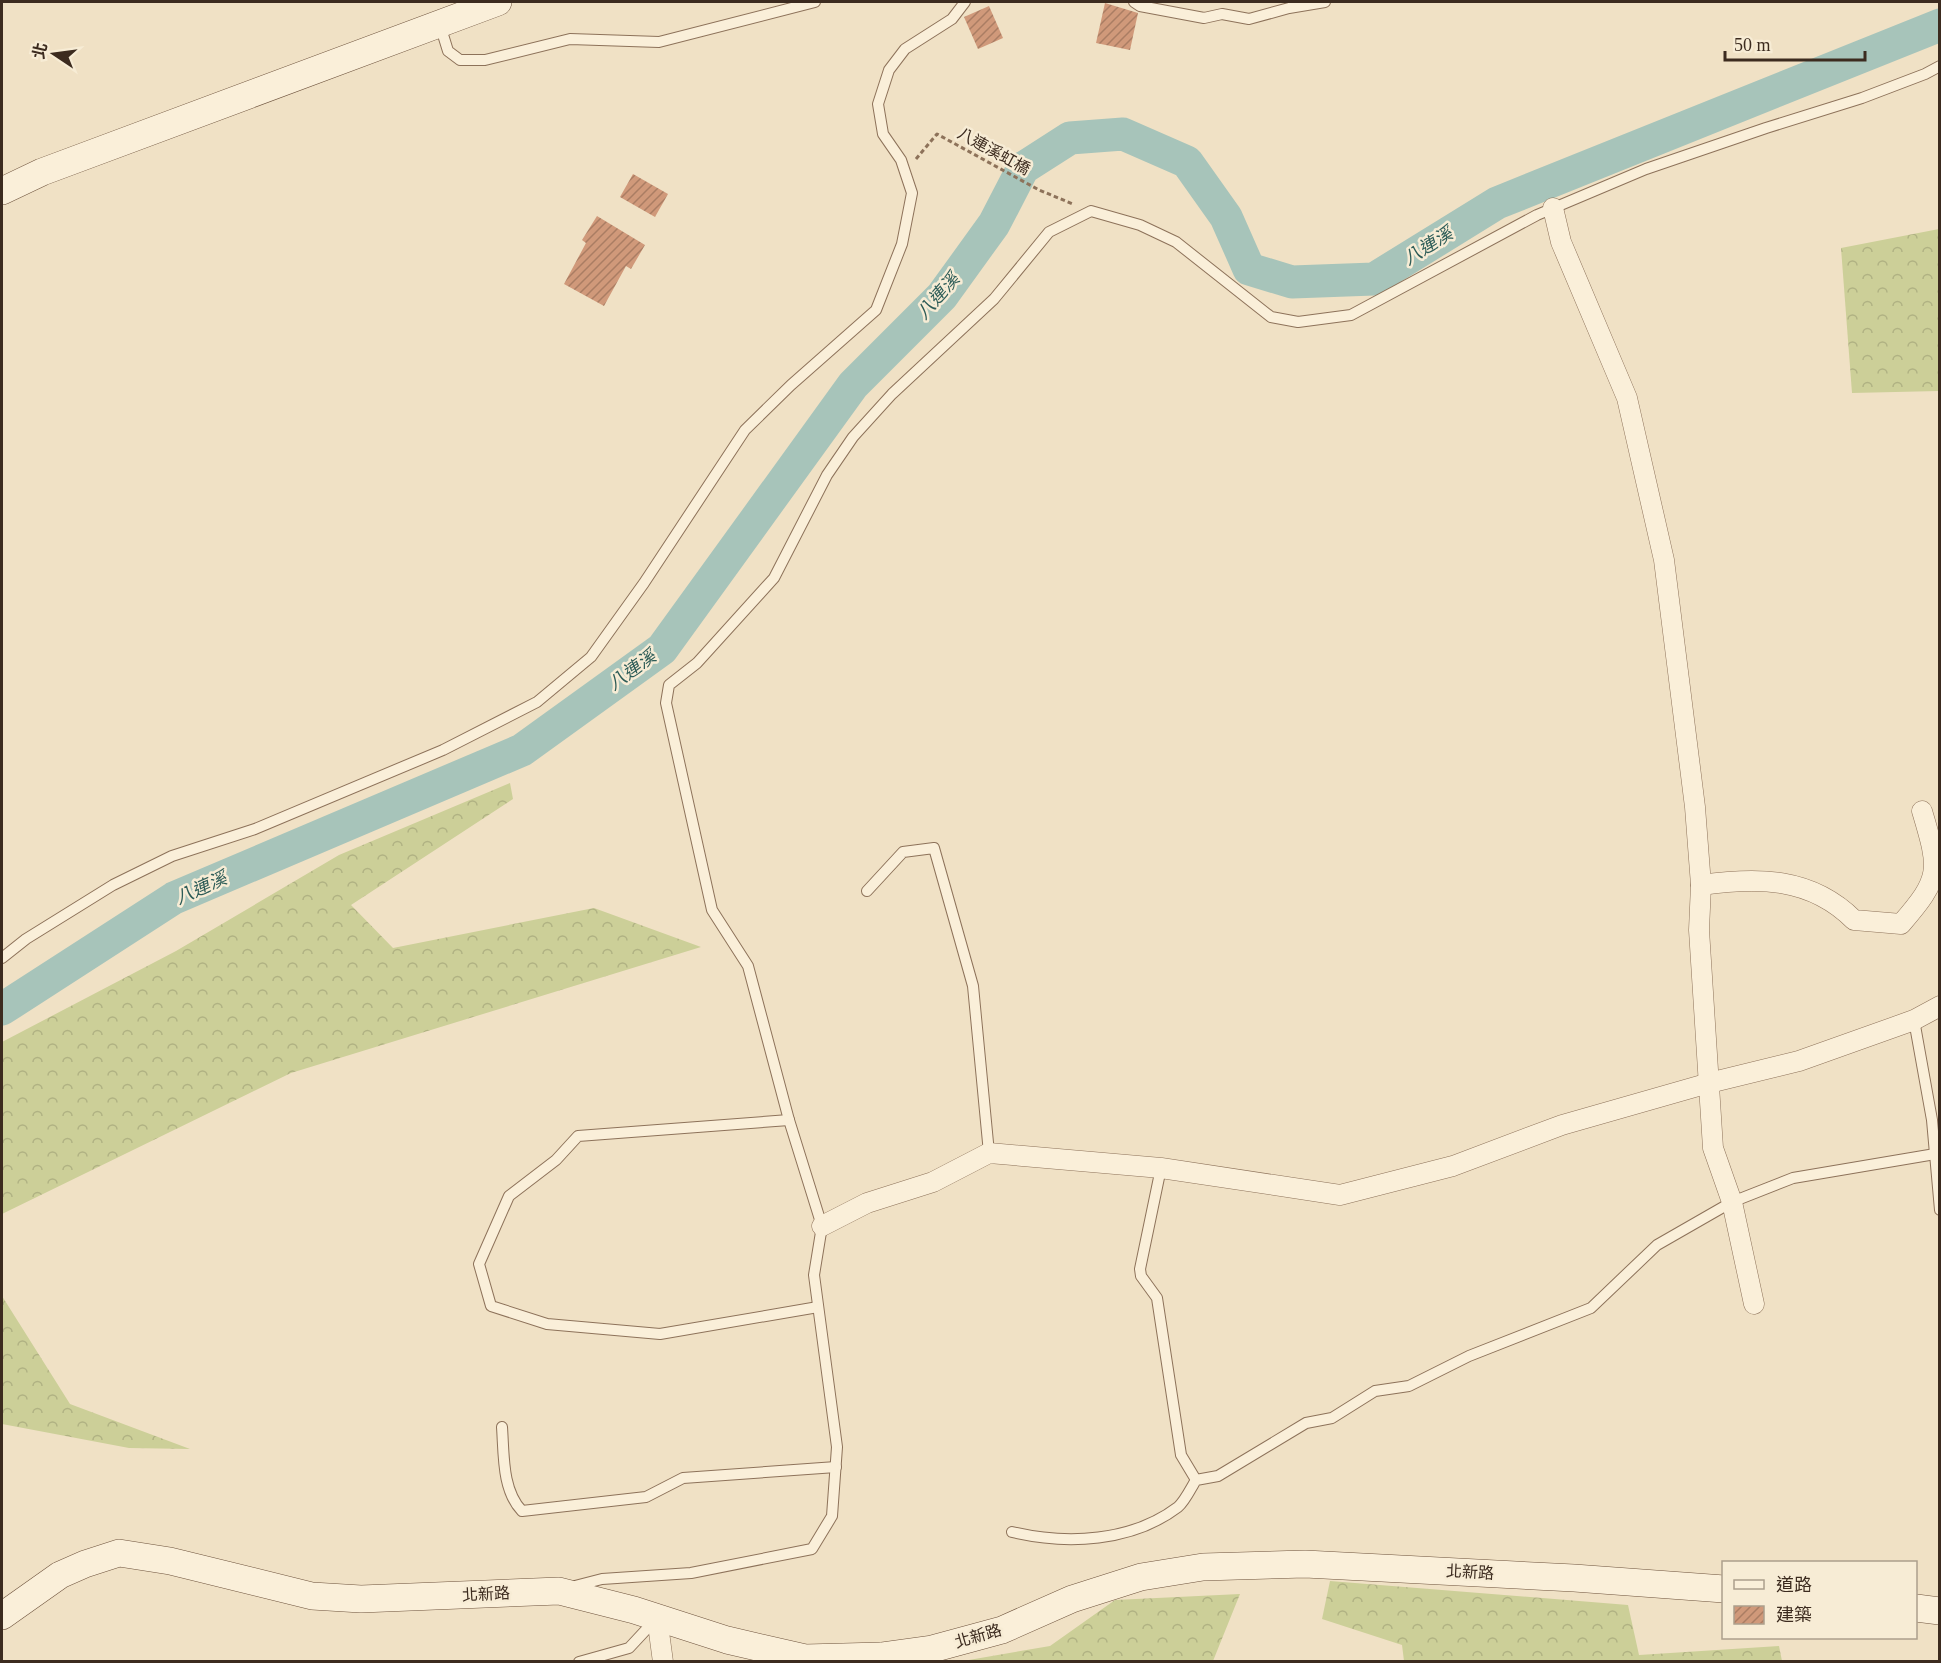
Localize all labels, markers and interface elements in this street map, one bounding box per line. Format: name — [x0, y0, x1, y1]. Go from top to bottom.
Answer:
north arrow — [24, 24, 84, 84]
scale bar — [1725, 24, 1864, 62]
text: 50 m — [1734, 35, 1771, 55]
text: 北 — [30, 41, 50, 60]
street label: 八連溪虹橋 — [955, 124, 1033, 178]
water label: 八連溪 — [1400, 222, 1459, 269]
water label: 八連溪 — [913, 267, 965, 323]
water label: 八連溪 — [604, 644, 662, 694]
water label: 八連溪 — [172, 867, 232, 908]
legend — [1722, 1561, 1917, 1639]
street label: 北新路 — [1446, 1562, 1494, 1582]
text: 道路 — [1776, 1575, 1812, 1595]
street label: 北新路 — [462, 1584, 510, 1604]
text: 建築 — [1776, 1605, 1812, 1625]
street label: 北新路 — [953, 1621, 1003, 1651]

